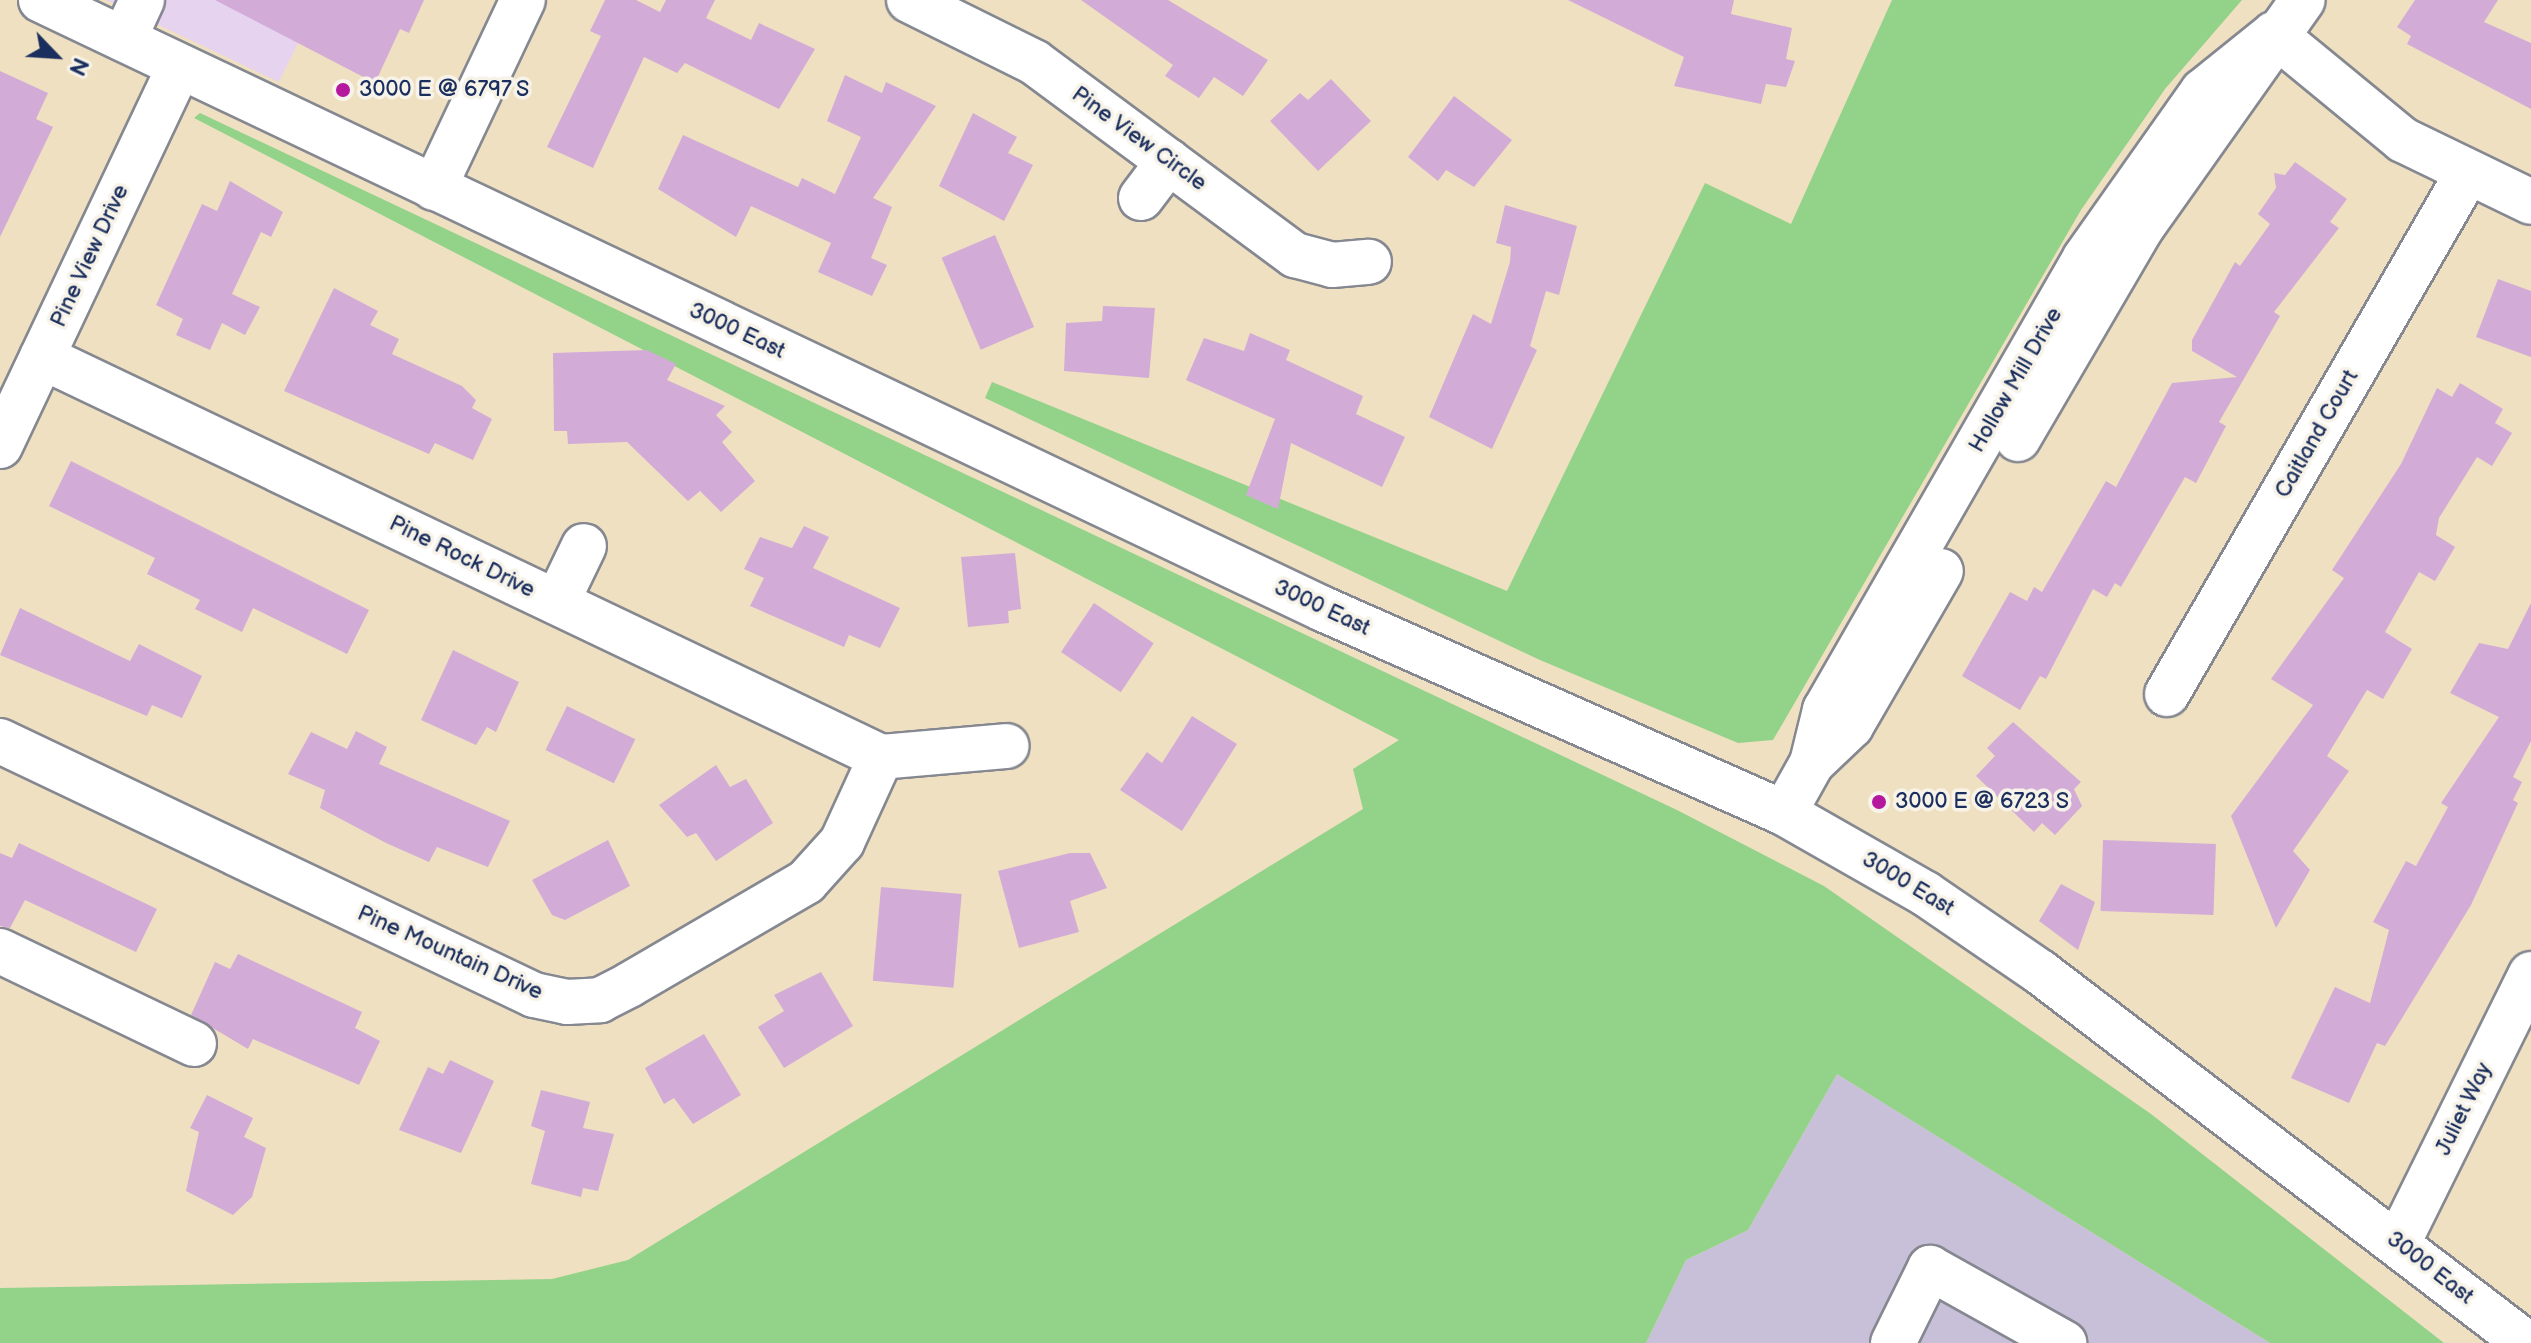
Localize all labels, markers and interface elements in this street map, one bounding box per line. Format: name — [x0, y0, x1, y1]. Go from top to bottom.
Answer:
north arrow — [16, 16, 96, 96]
text: N — [62, 53, 94, 80]
place label: 3000 E @ 6797 S — [359, 77, 531, 103]
marker: 3000 E @ 6797 S — [334, 81, 352, 99]
street label: Pine View Circle — [1066, 81, 1212, 197]
street label: Pine View Drive — [45, 180, 135, 332]
street label: 3000 East — [685, 297, 789, 365]
street label: Hollow Mill Drive — [1964, 303, 2068, 457]
street label: Caitland Court — [2270, 365, 2364, 503]
street label: Pine Rock Drive — [385, 510, 539, 604]
street label: 3000 East — [1270, 574, 1374, 642]
place label: 3000 E @ 6723 S — [1895, 789, 2070, 815]
marker: 3000 E @ 6723 S — [1870, 793, 1888, 811]
street label: 3000 East — [1857, 846, 1959, 922]
street label: Pine Mountain Drive — [353, 900, 547, 1006]
street label: Juliet Way — [2430, 1058, 2498, 1160]
street label: 3000 East — [2381, 1226, 2479, 1310]

